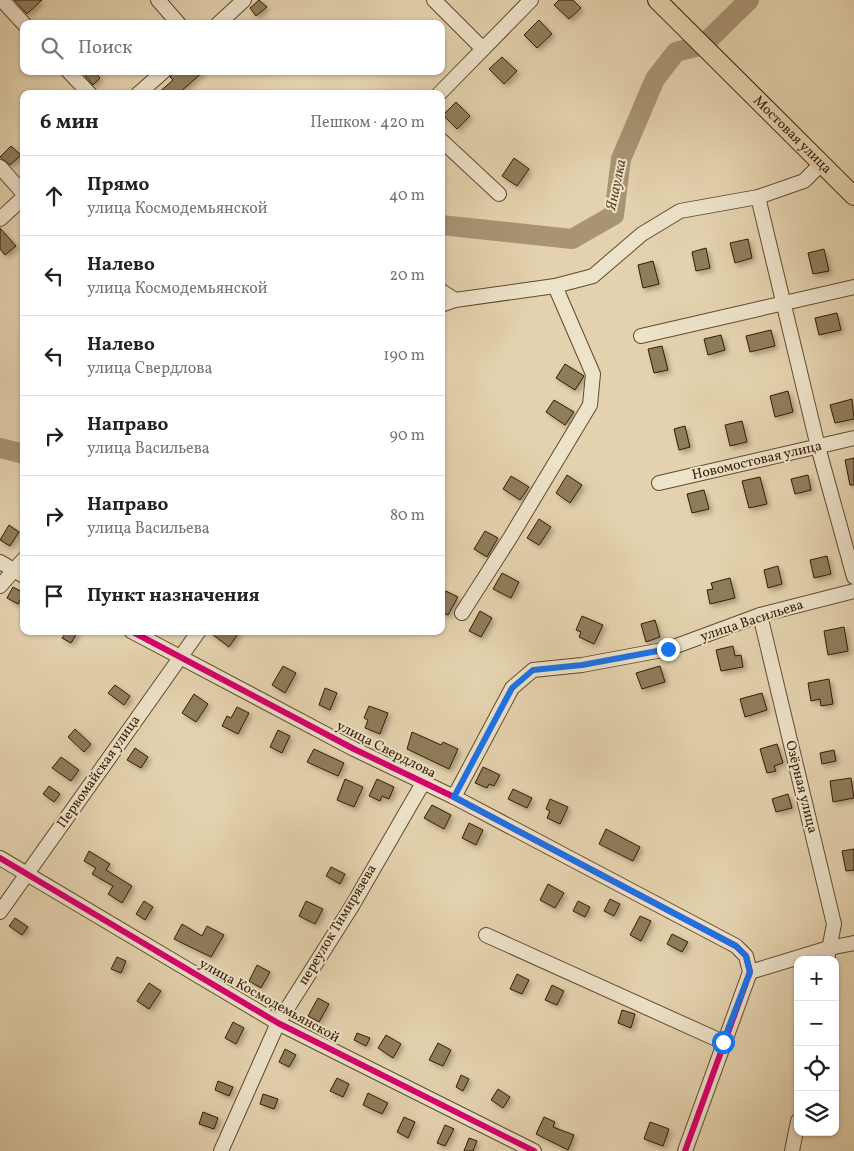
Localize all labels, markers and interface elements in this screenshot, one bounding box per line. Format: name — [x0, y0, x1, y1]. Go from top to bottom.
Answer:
search box — [20, 20, 445, 75]
icon: search — [38, 34, 66, 62]
text: Поиск — [78, 35, 132, 61]
street label: Мостовая улица — [749, 91, 836, 178]
text: 6 мин — [40, 108, 99, 137]
text: Пешком · 420 m — [310, 112, 425, 134]
water label: Янаулка — [601, 158, 633, 213]
text: Прямо — [87, 172, 149, 198]
icon: ahead — [40, 182, 68, 210]
text: 40 m — [389, 185, 425, 207]
text: улица Космодемьянской — [87, 198, 268, 220]
text: Налево — [87, 252, 155, 278]
icon: left — [40, 262, 68, 290]
text: 20 m — [390, 265, 425, 287]
text: улица Космодемьянской — [87, 278, 268, 300]
text: Налево — [87, 332, 155, 358]
icon: left — [40, 342, 68, 370]
text: 190 m — [383, 345, 425, 367]
text: улица Свердлова — [87, 358, 212, 380]
text: Направо — [87, 412, 169, 438]
icon: right — [40, 422, 68, 450]
text: 90 m — [389, 425, 425, 447]
street label: Новомостовая улица — [690, 437, 824, 485]
text: улица Васильева — [87, 438, 210, 460]
text: Направо — [87, 492, 169, 518]
icon: right — [40, 502, 68, 530]
text: 80 m — [390, 505, 425, 527]
text: улица Васильева — [87, 518, 210, 540]
icon: arrive — [40, 582, 68, 610]
text: Пункт назначения — [87, 583, 260, 609]
street label: улица Васильева — [698, 595, 806, 647]
route end — [657, 638, 680, 661]
street label: Первомайская улица — [53, 712, 145, 832]
street label: улица Свердлова — [333, 717, 439, 783]
street label: Озёрная улица — [780, 739, 822, 835]
street label: переулок Тимирязева — [294, 861, 382, 989]
street label: улица Космодемьянской — [195, 954, 343, 1048]
map controls — [794, 956, 839, 1136]
button: + — [794, 956, 839, 1001]
button: − — [794, 1001, 839, 1046]
route start — [712, 1031, 735, 1054]
button: locate — [794, 1046, 839, 1091]
button: layers — [794, 1091, 839, 1136]

